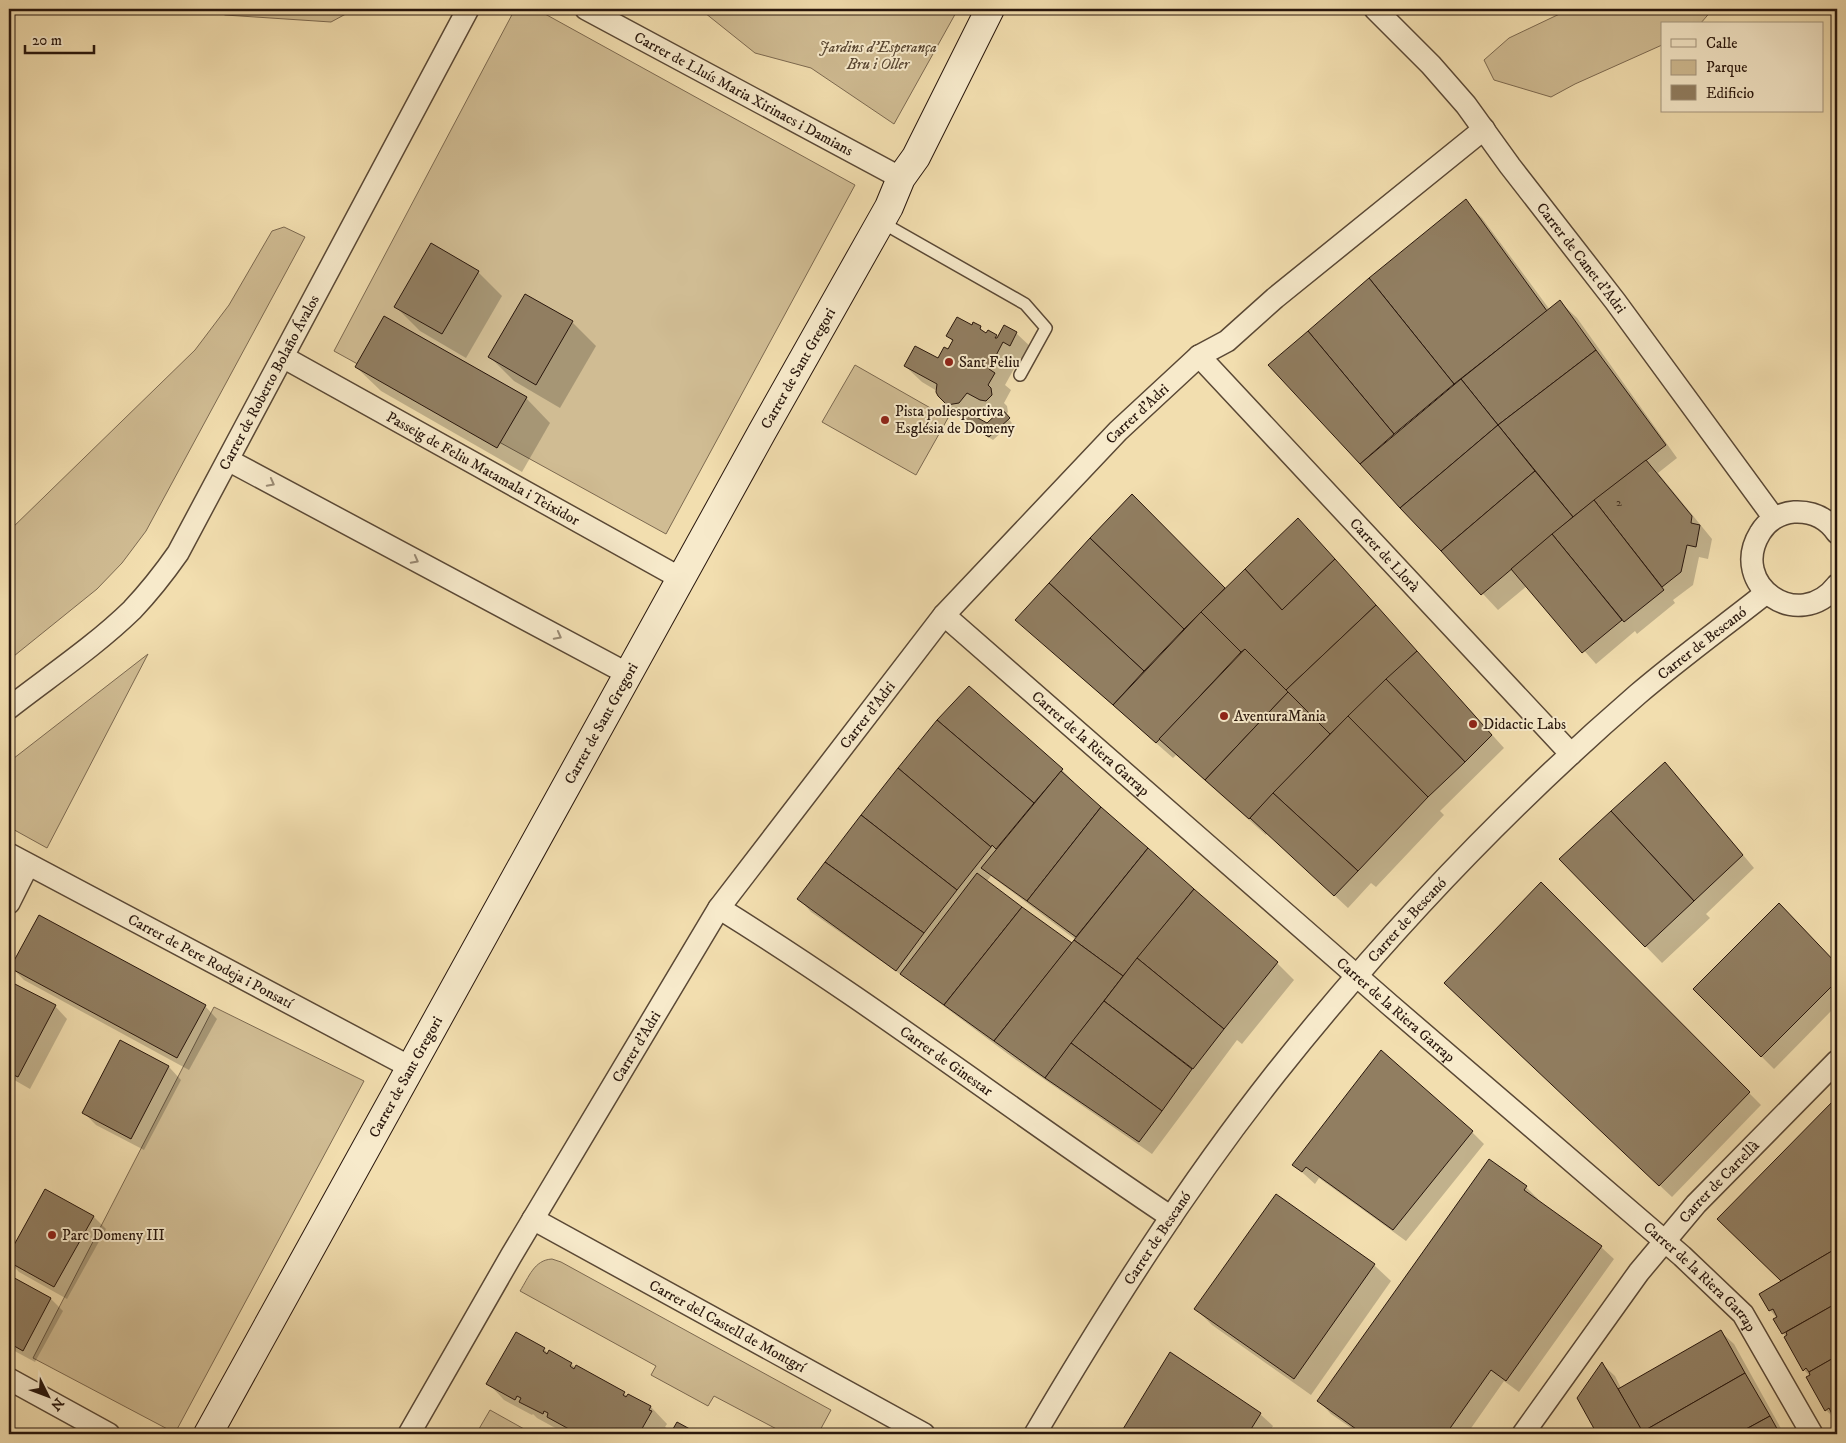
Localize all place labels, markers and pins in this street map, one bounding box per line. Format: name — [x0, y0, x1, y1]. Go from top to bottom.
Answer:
place label: Sant Feliu — [959, 353, 1020, 372]
marker: Sant Feliu — [943, 356, 955, 368]
place label: Pista poliesportiva Església de Domeny — [895, 402, 1016, 438]
marker: Pista poliesportiva Església de Domeny — [879, 414, 891, 426]
place label: AventuraMania — [1234, 707, 1327, 726]
marker: AventuraMania — [1218, 710, 1230, 722]
place label: Didactic Labs — [1483, 715, 1566, 734]
marker: Didactic Labs — [1467, 718, 1479, 730]
place label: Parc Domeny III — [62, 1226, 165, 1245]
marker: Parc Domeny III — [46, 1229, 58, 1241]

